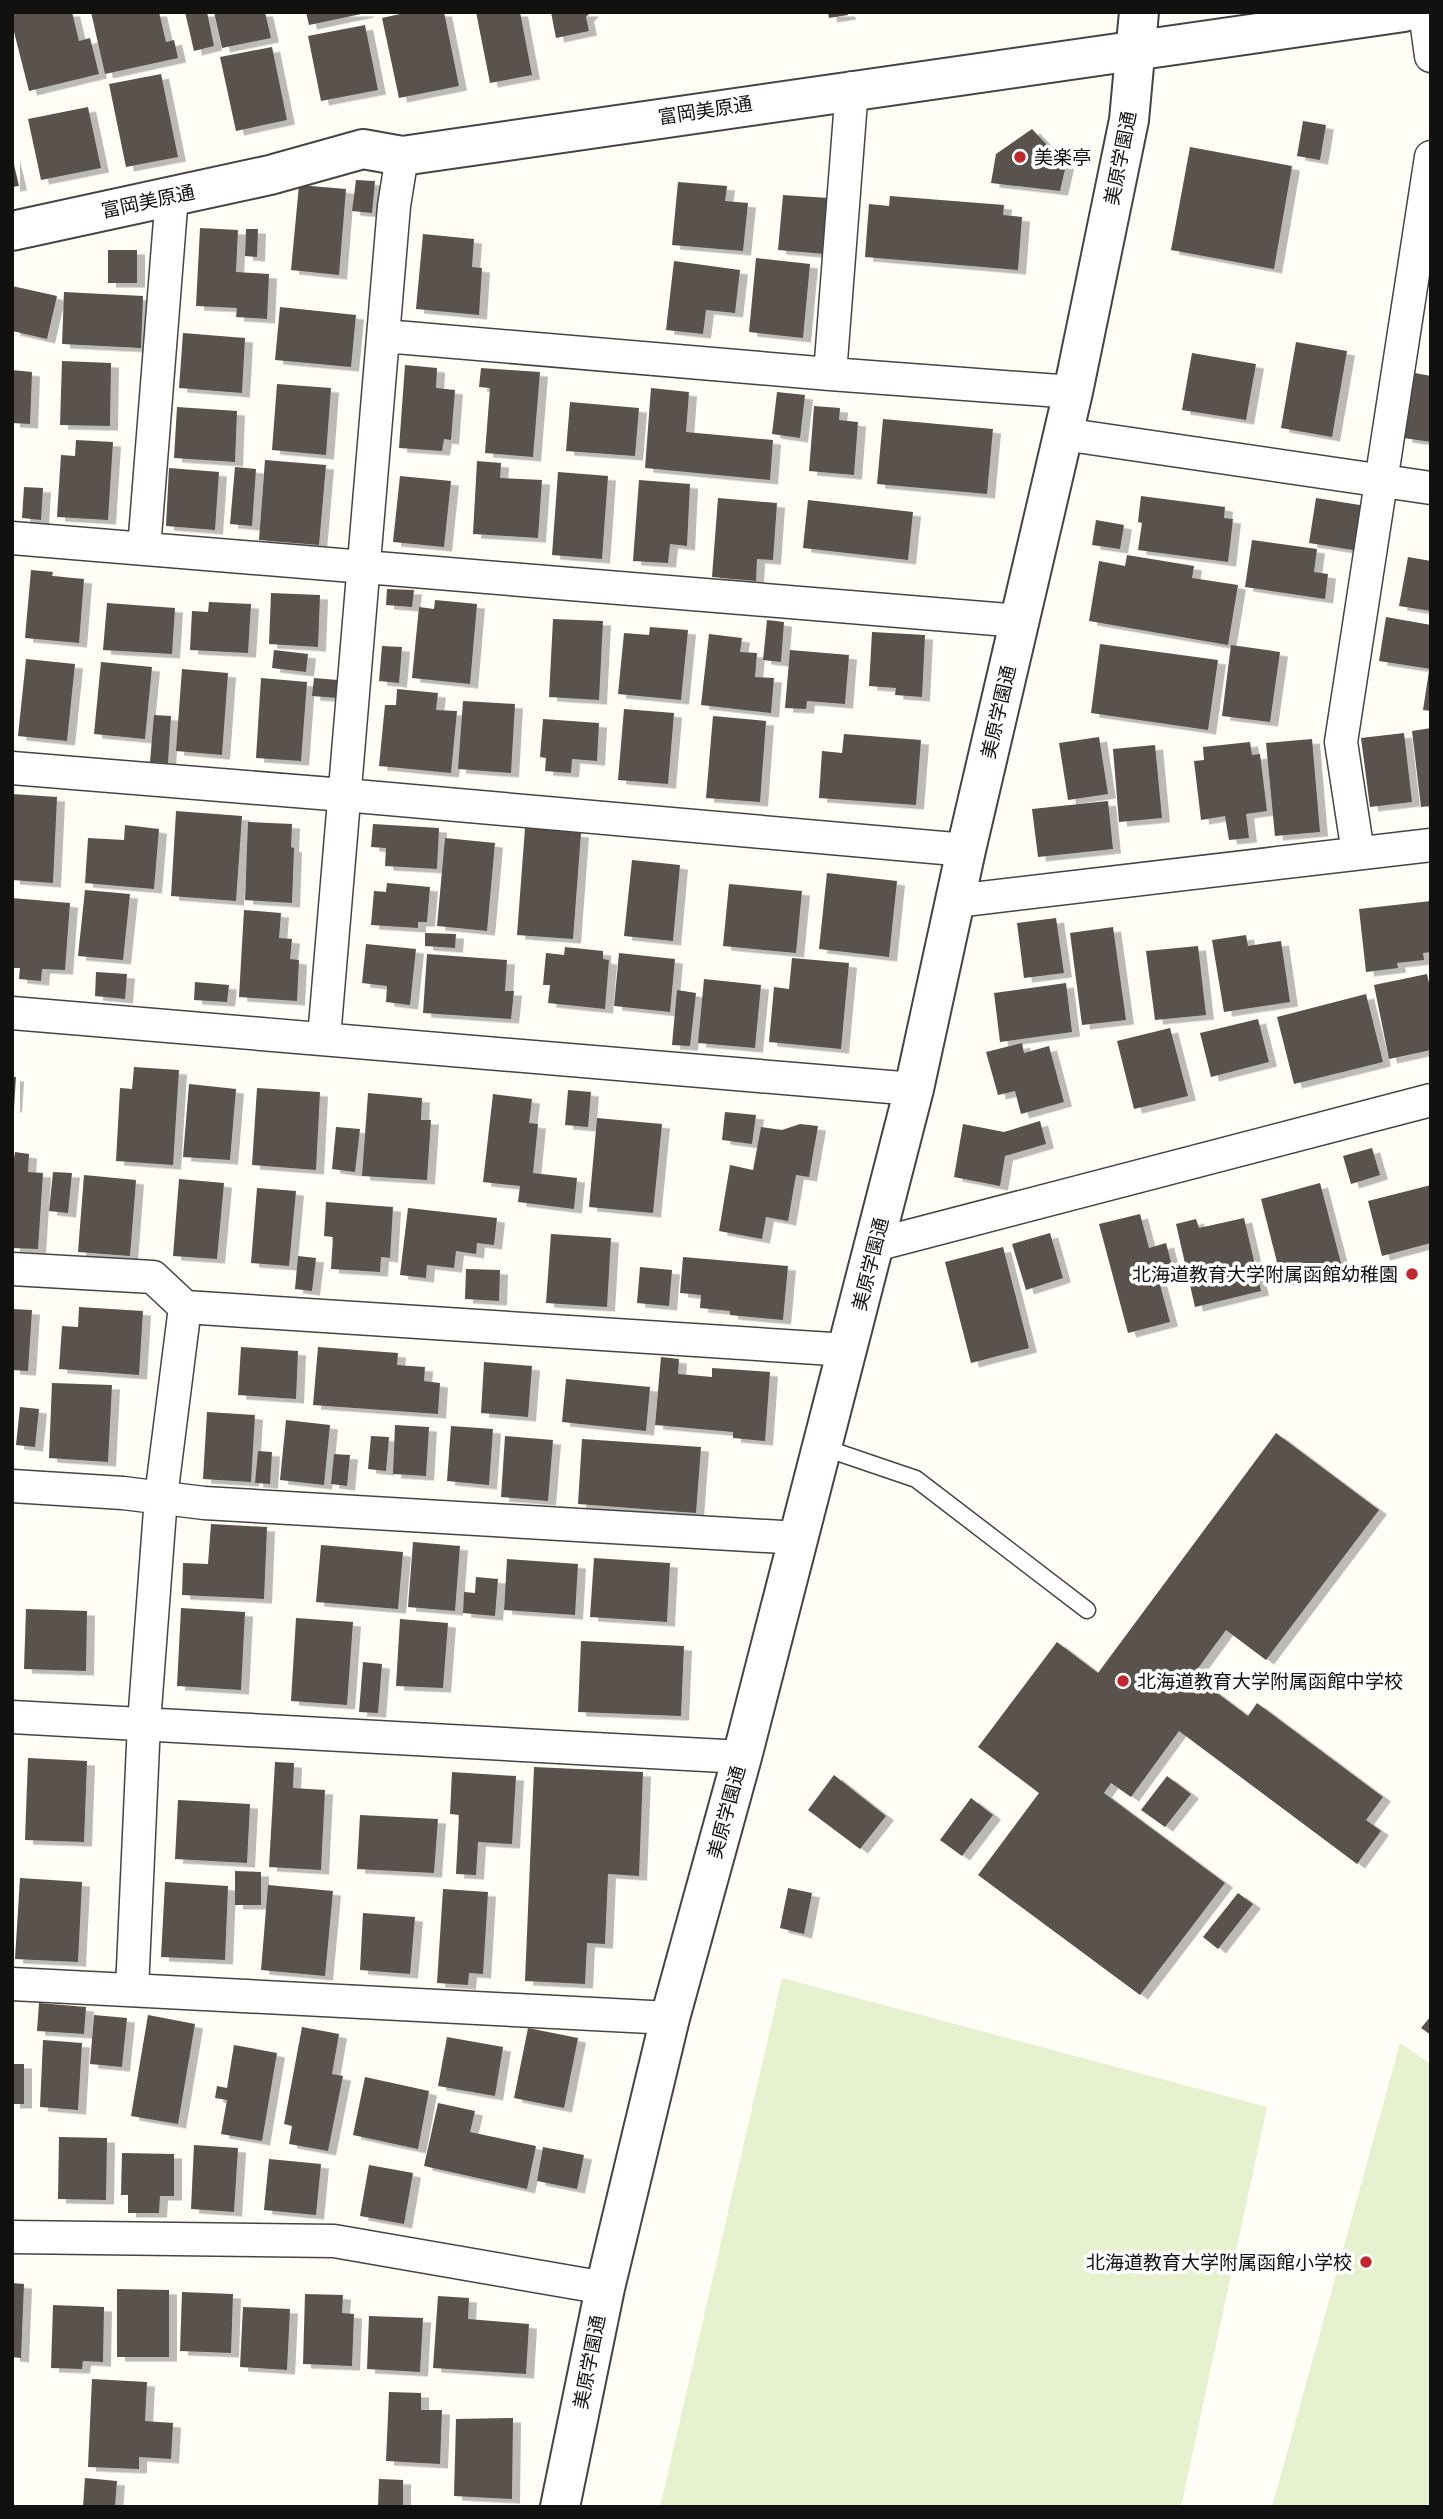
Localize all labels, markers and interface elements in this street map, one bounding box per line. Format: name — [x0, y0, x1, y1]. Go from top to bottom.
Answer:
street label: 富岡美原通 — [656, 88, 754, 130]
street label: 美原学園通 — [1096, 109, 1142, 207]
place label: 美楽亭 — [1034, 142, 1091, 170]
marker: 美楽亭 — [1012, 149, 1028, 165]
street label: 富岡美原通 — [98, 176, 197, 224]
street label: 美原学園通 — [973, 662, 1021, 761]
street label: 美原学園通 — [844, 1214, 894, 1313]
place label: 北海道教育大学附属函館幼稚園 — [1132, 1259, 1398, 1287]
marker: 北海道教育大学附属函館幼稚園 — [1404, 1266, 1420, 1282]
place label: 北海道教育大学附属函館中学校 — [1137, 1666, 1403, 1694]
marker: 北海道教育大学附属函館中学校 — [1115, 1673, 1131, 1689]
street label: 美原学園通 — [699, 1762, 751, 1861]
place label: 北海道教育大学附属函館小学校 — [1086, 2247, 1352, 2275]
marker: 北海道教育大学附属函館小学校 — [1358, 2254, 1374, 2270]
street label: 美原学園通 — [565, 2313, 611, 2411]

